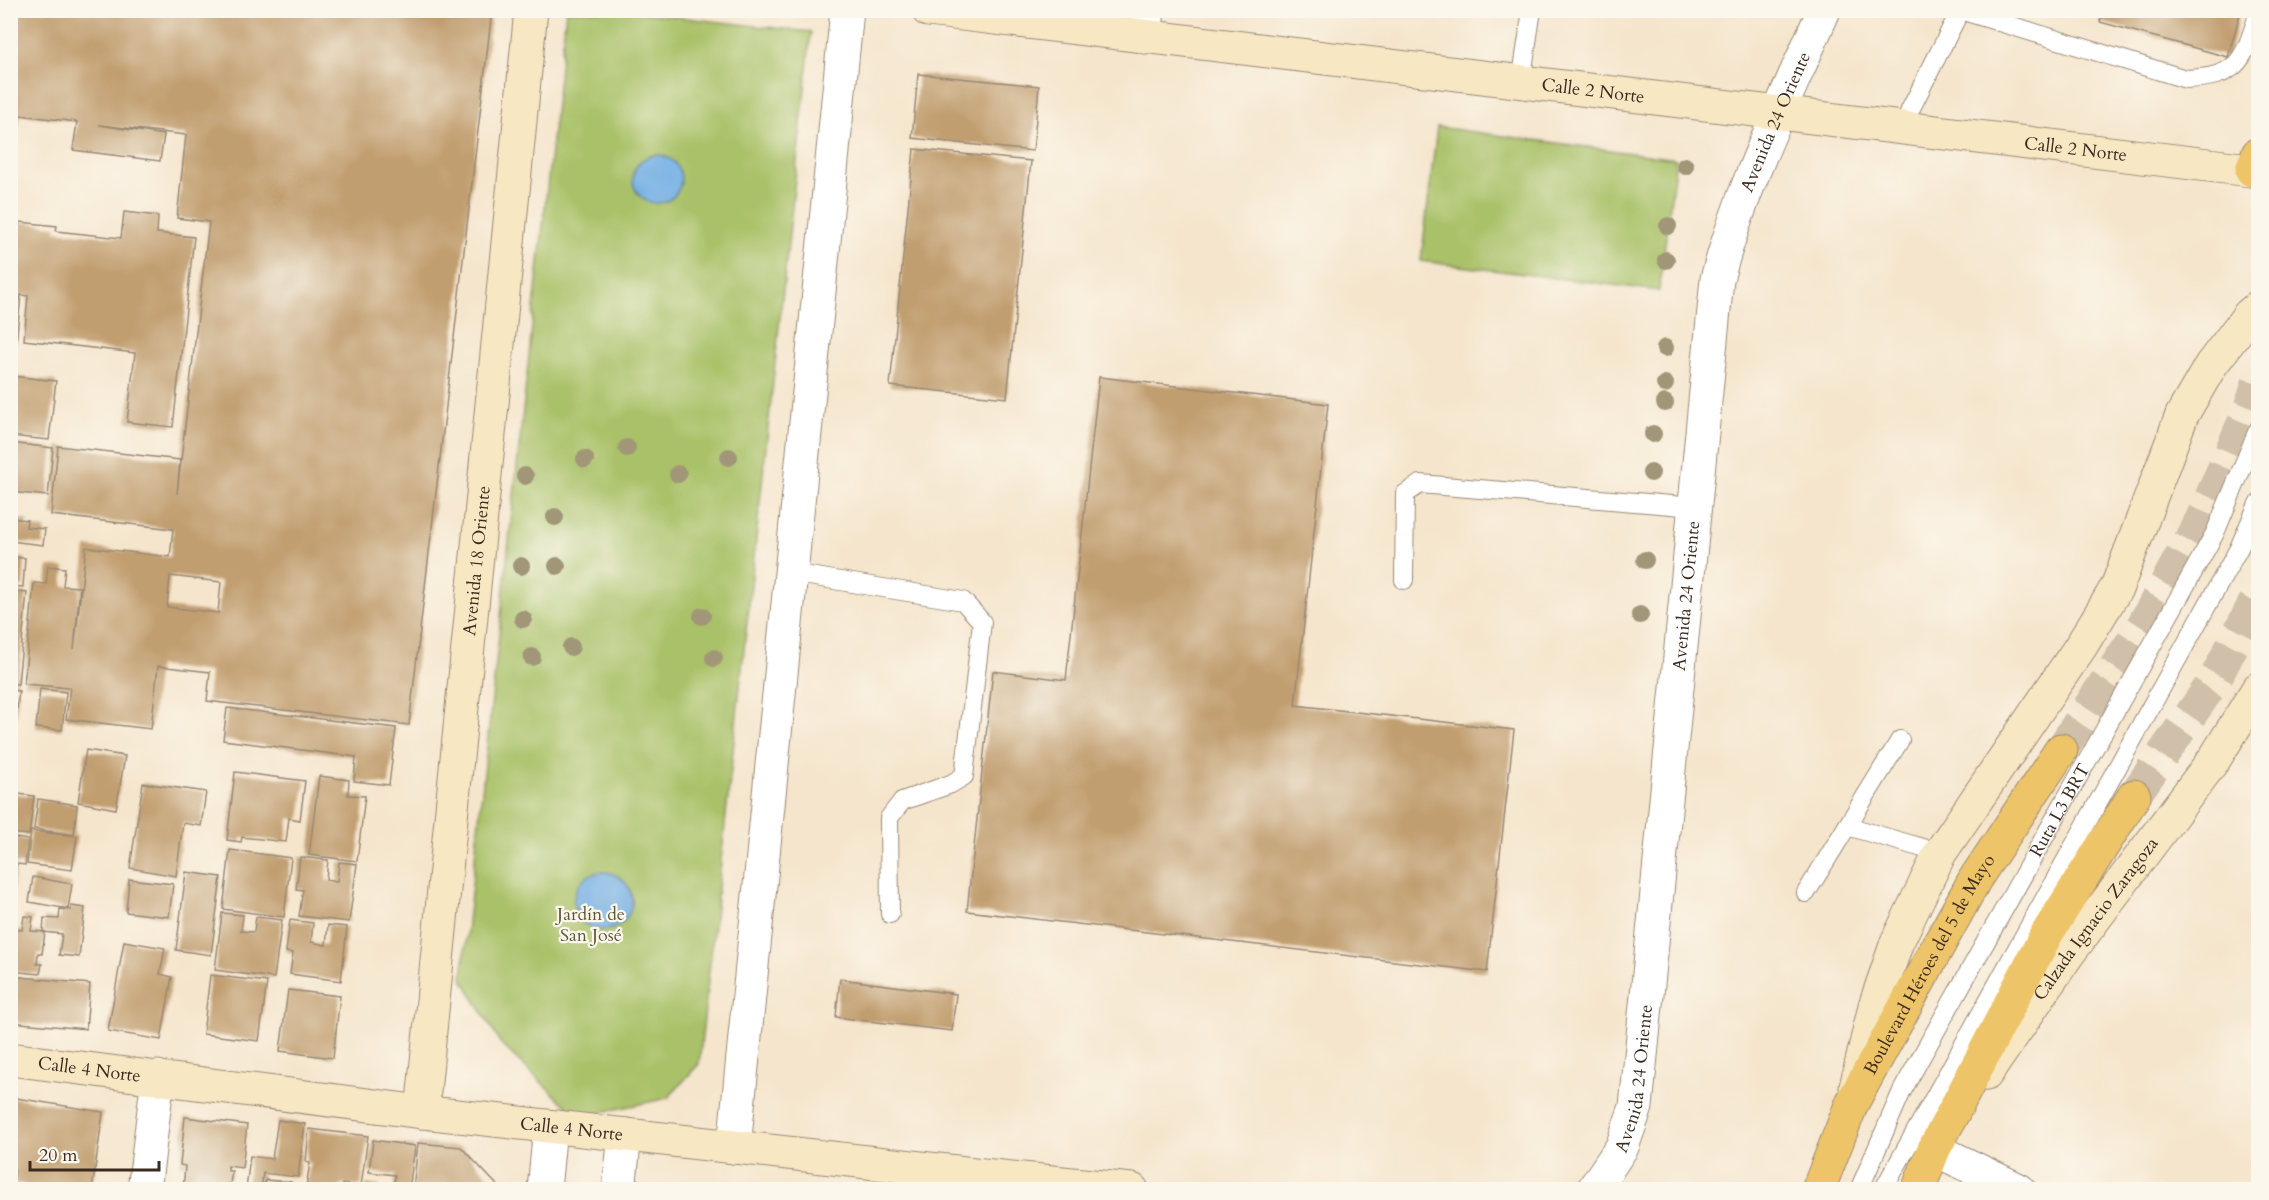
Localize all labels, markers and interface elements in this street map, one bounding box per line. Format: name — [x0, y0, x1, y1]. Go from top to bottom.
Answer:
street label: Avenida 24 Oriente — [1734, 48, 1817, 196]
street label: Calle 2 Norte — [1540, 72, 1646, 109]
street label: Calle 2 Norte — [2023, 130, 2128, 168]
street label: Avenida 18 Oriente — [457, 485, 496, 637]
street label: Avenida 24 Oriente — [1666, 520, 1706, 672]
street label: Ruta L3 BRT — [2023, 759, 2096, 861]
street label: Calzada Ignacio Zaragoza — [2027, 832, 2164, 1005]
street label: Boulevard Héroes del 5 de Mayo — [1857, 849, 2001, 1079]
park label: Jardín de San José — [554, 902, 625, 948]
street label: Avenida 24 Oriente — [1609, 1003, 1658, 1156]
street label: Calle 4 Norte — [36, 1050, 142, 1088]
street label: Calle 4 Norte — [519, 1111, 624, 1147]
scale bar — [30, 1134, 159, 1172]
text: 20 m — [39, 1143, 78, 1168]

